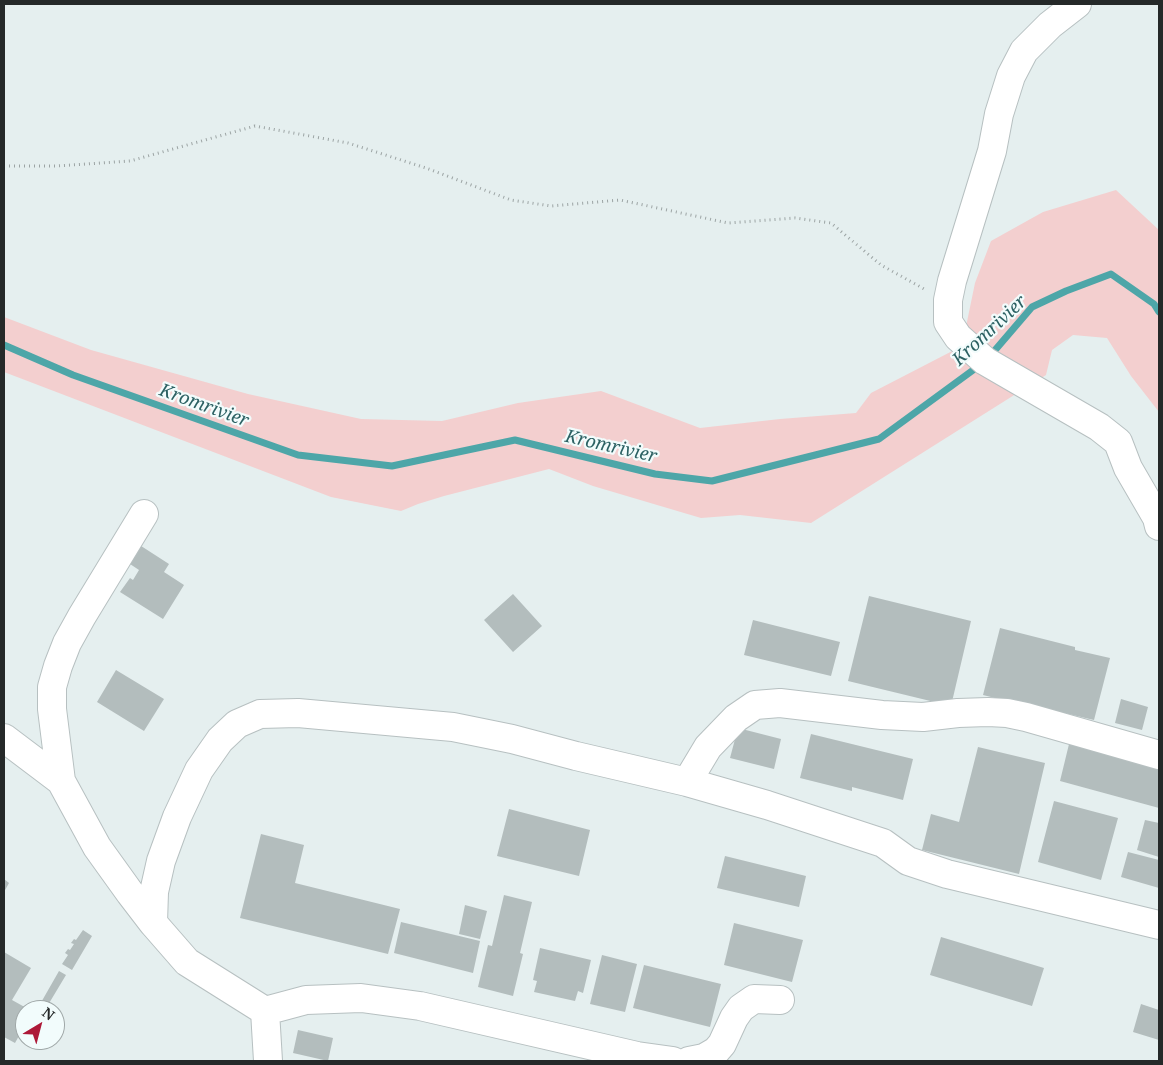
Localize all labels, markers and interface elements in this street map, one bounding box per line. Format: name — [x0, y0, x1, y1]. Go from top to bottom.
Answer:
water label: Kromrivier — [948, 291, 1032, 371]
water label: Kromrivier — [156, 380, 252, 432]
water label: Kromrivier — [563, 426, 659, 468]
north arrow — [15, 1000, 65, 1050]
text: N — [39, 1003, 59, 1024]

